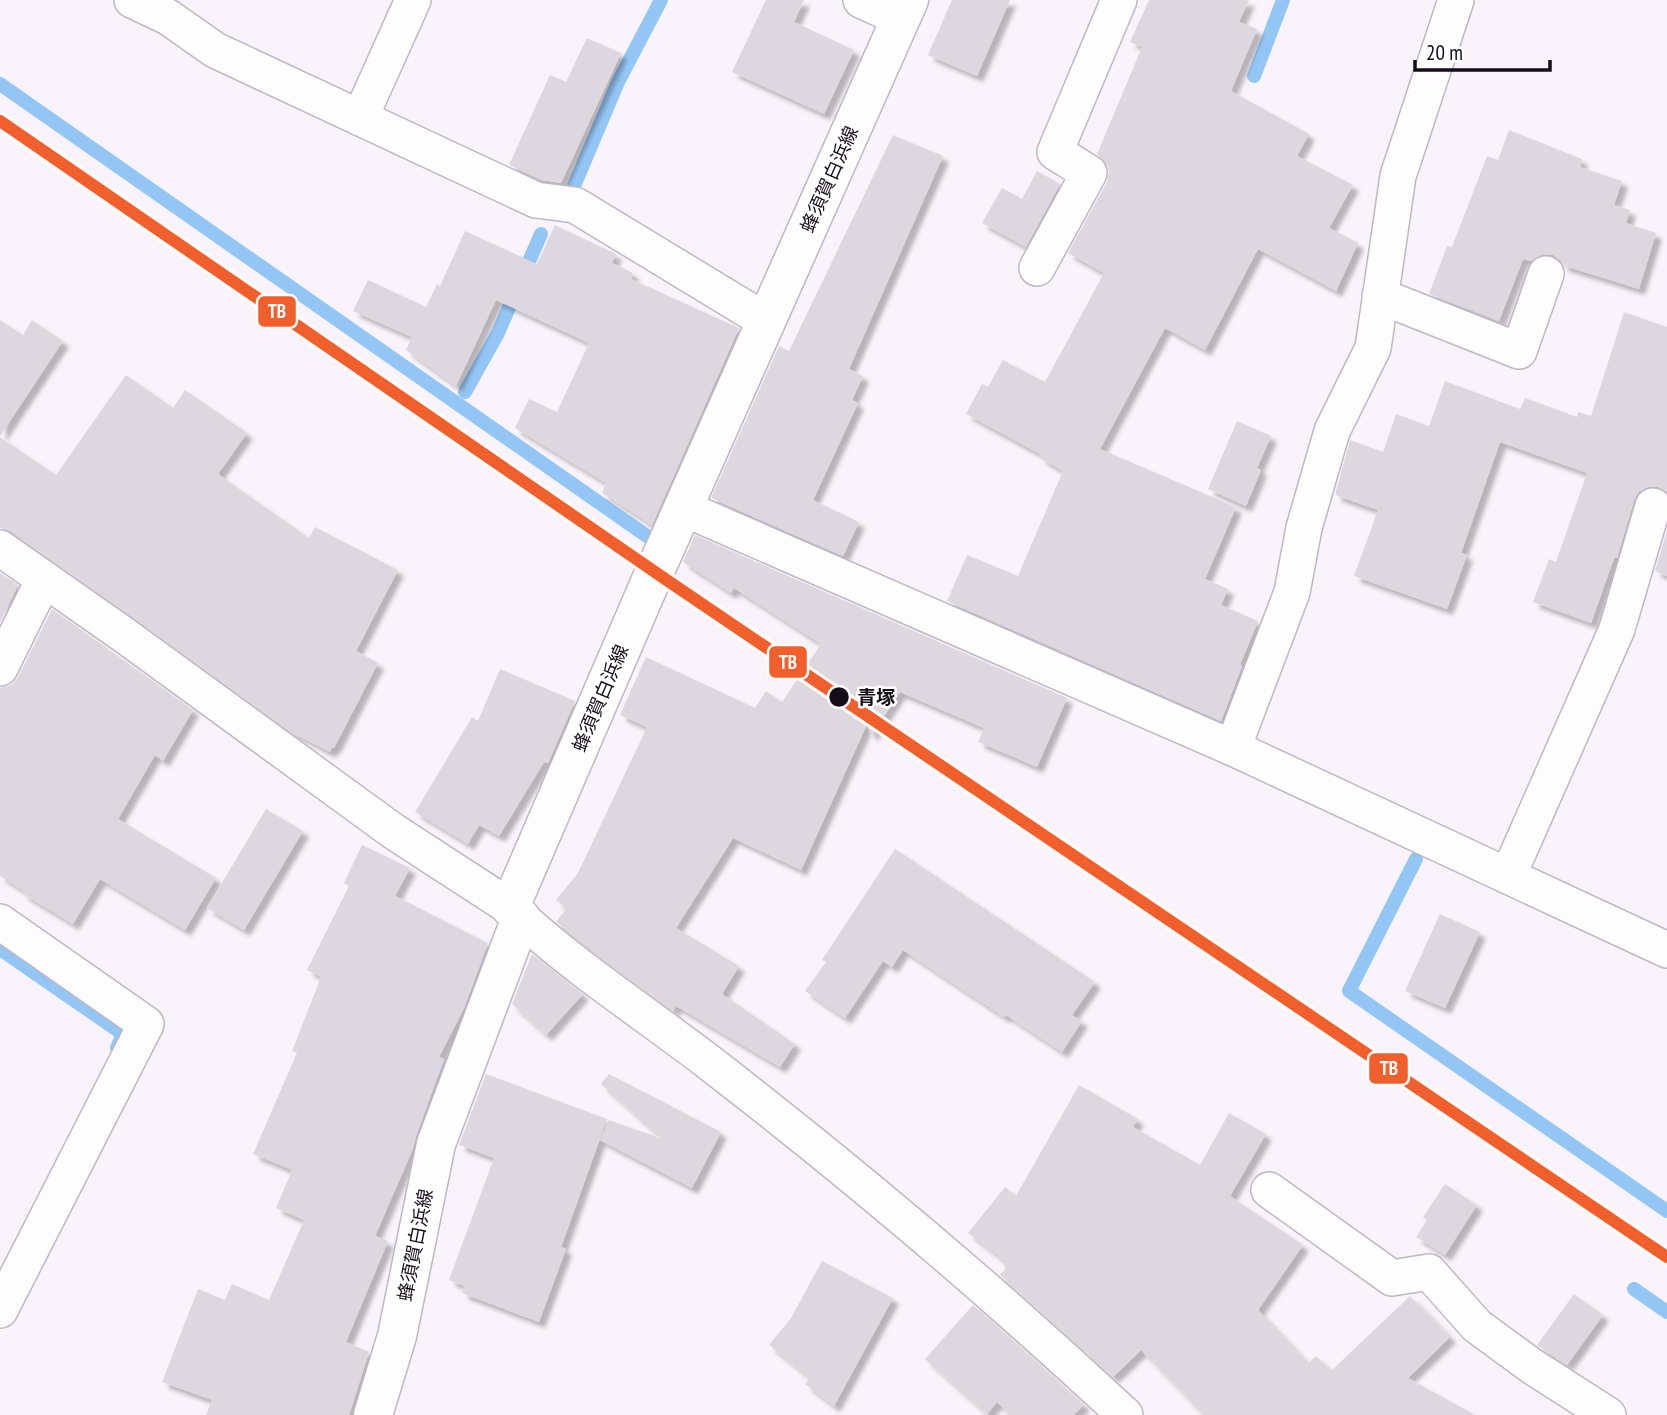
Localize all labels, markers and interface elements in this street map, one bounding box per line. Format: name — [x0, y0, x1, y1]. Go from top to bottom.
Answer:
scale bar — [1415, 28, 1550, 72]
text: 20 m — [1426, 39, 1463, 66]
street label: 蜂須賀白浜線 — [795, 122, 863, 236]
line badge: TB — [257, 295, 297, 328]
text: TB — [268, 299, 286, 323]
street label: 蜂須賀白浜線 — [567, 641, 633, 755]
line badge: TB — [768, 645, 808, 679]
text: TB — [779, 650, 797, 674]
marker: 青塚 — [827, 685, 851, 709]
place label: 青塚 — [857, 685, 895, 709]
line badge: TB — [1368, 1052, 1409, 1085]
text: TB — [1380, 1056, 1398, 1080]
street label: 蜂須賀白浜線 — [392, 1187, 438, 1303]

